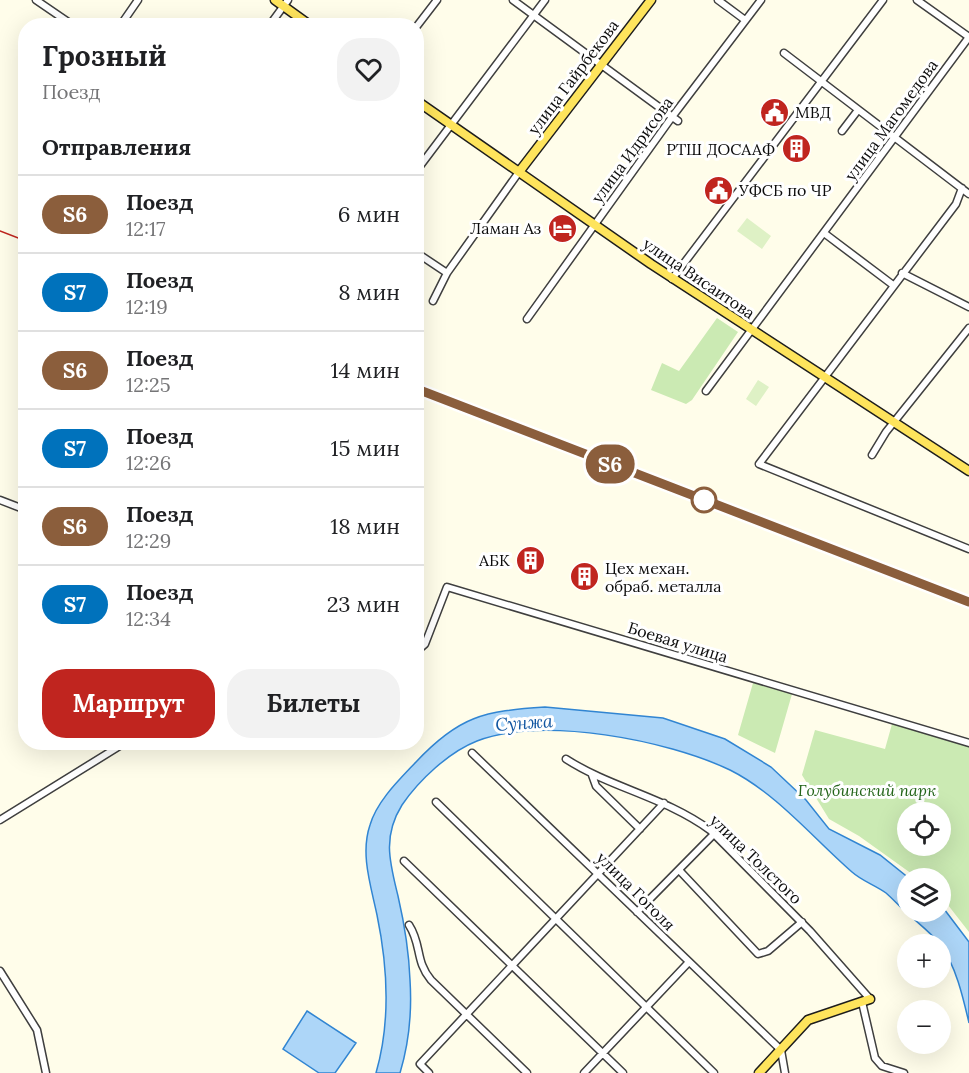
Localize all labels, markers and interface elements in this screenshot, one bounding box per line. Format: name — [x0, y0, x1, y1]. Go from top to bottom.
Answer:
street label: улица Гайрбекова — [523, 16, 623, 138]
text: Грозный — [42, 38, 167, 74]
button: heart — [337, 38, 400, 101]
street label: улица Магомедова — [840, 55, 942, 185]
text: Поезд — [42, 79, 100, 104]
street label: улица Идрисова — [587, 93, 677, 207]
public building icon: МВД — [758, 96, 790, 128]
place label: МВД — [795, 102, 831, 122]
text: Отправления — [42, 133, 191, 161]
building icon: РТШ ДОСААФ — [780, 133, 812, 165]
place label: РТШ ДОСААФ — [666, 139, 775, 159]
public building icon: УФСБ по ЧР — [702, 174, 734, 206]
place label: УФСБ по ЧР — [738, 180, 832, 200]
text: Поезд — [126, 188, 193, 216]
text: 6 мин — [338, 200, 400, 228]
text: S6 — [63, 201, 87, 228]
hotel icon: Ламан Аз — [546, 212, 578, 244]
text: 12:17 — [126, 216, 166, 241]
place label: Ламан Аз — [470, 218, 541, 238]
street label: улица Висаитова — [639, 233, 759, 323]
text: Поезд — [126, 266, 193, 294]
text: 8 мин — [338, 278, 400, 306]
text: S7 — [64, 279, 86, 306]
text: 12:19 — [126, 294, 168, 319]
text: Поезд — [126, 344, 193, 372]
text: 14 мин — [331, 356, 400, 384]
text: S6 — [63, 357, 87, 384]
text: 12:25 — [126, 372, 171, 397]
text: Поезд — [126, 422, 193, 450]
text: 15 мин — [331, 434, 400, 462]
text: S7 — [64, 435, 86, 462]
line badge: S6 — [583, 444, 637, 484]
text: 12:26 — [126, 450, 171, 475]
text: S6 — [598, 451, 622, 478]
unlabelled marker — [691, 487, 717, 513]
text: Поезд — [126, 500, 193, 528]
text: 18 мин — [330, 512, 400, 540]
text: S6 — [63, 513, 87, 540]
text: 12:29 — [126, 528, 171, 553]
building icon: АБК — [515, 544, 547, 576]
place label: АБК — [478, 550, 510, 570]
place label: Цех механ. обраб. металла — [605, 558, 722, 596]
building icon: Цех механ. обраб. металла — [568, 561, 600, 593]
text: Поезд — [126, 578, 193, 606]
text: 23 мин — [327, 590, 400, 618]
text: S7 — [64, 591, 86, 618]
text: 12:34 — [126, 606, 171, 631]
street label: Боевая улица — [626, 617, 730, 667]
button: Маршрут — [42, 669, 215, 738]
button: Билеты — [227, 669, 400, 738]
water label: Сунжа — [495, 709, 554, 736]
park label: Голубинский парк — [798, 780, 936, 800]
map controls — [897, 802, 951, 1054]
button: locate — [897, 802, 951, 856]
street label: улица Толстого — [706, 810, 806, 908]
street label: улица Гоголя — [593, 848, 679, 934]
button: layers — [897, 868, 951, 922]
button: + — [897, 934, 951, 988]
button: − — [897, 1000, 951, 1054]

